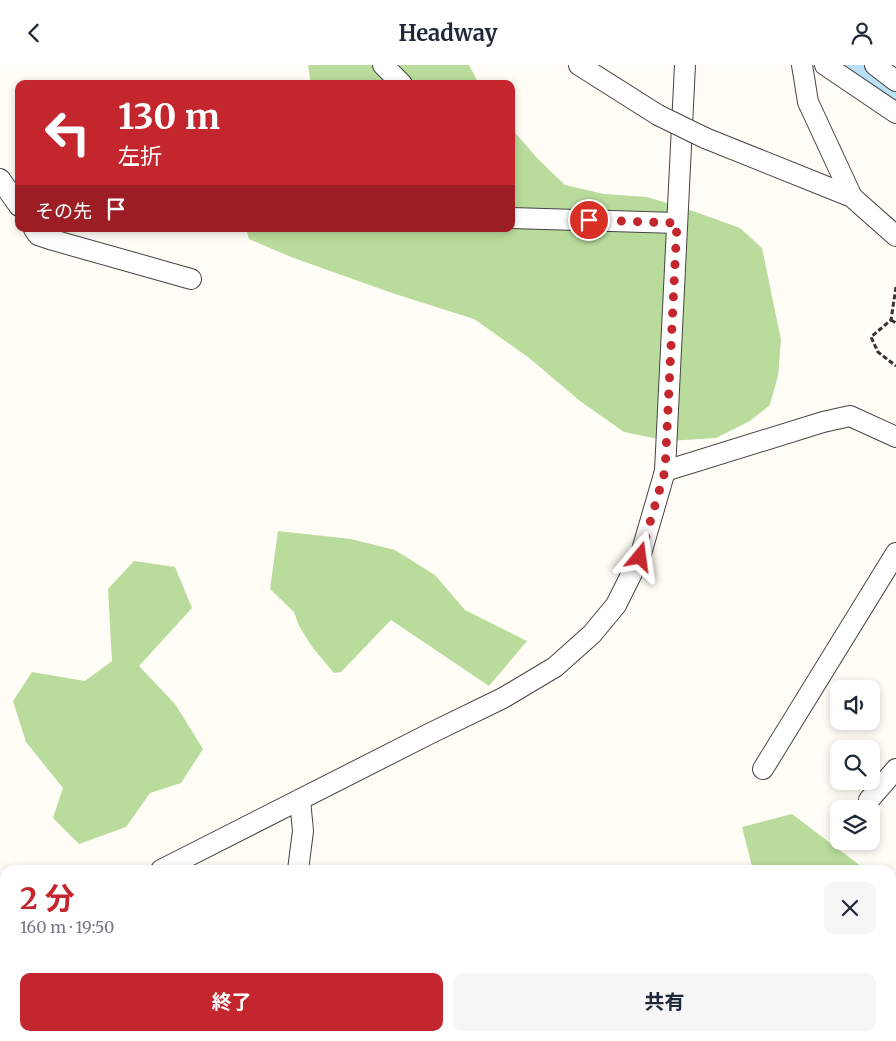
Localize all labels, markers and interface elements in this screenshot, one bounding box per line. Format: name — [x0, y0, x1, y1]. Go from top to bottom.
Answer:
icon: back — [20, 19, 48, 47]
text: Headway — [398, 19, 498, 47]
icon: person — [848, 19, 876, 47]
text: 130 m — [118, 95, 220, 139]
icon: left — [35, 100, 100, 165]
text: 左折 — [118, 142, 162, 170]
icon: arrive — [102, 195, 130, 223]
text: その先 — [35, 199, 92, 223]
pin — [568, 199, 610, 241]
icon: arrive — [575, 206, 603, 234]
position arrow — [613, 530, 665, 582]
map controls — [830, 680, 880, 850]
button: sound — [830, 680, 880, 730]
button: search — [830, 740, 880, 790]
button: layers — [830, 800, 880, 850]
text: 2 分 — [20, 879, 75, 917]
button: close — [824, 882, 876, 934]
text: 160 m · 19:50 — [20, 917, 114, 937]
button: 終了 — [20, 973, 443, 1031]
button: 共有 — [453, 973, 876, 1031]

